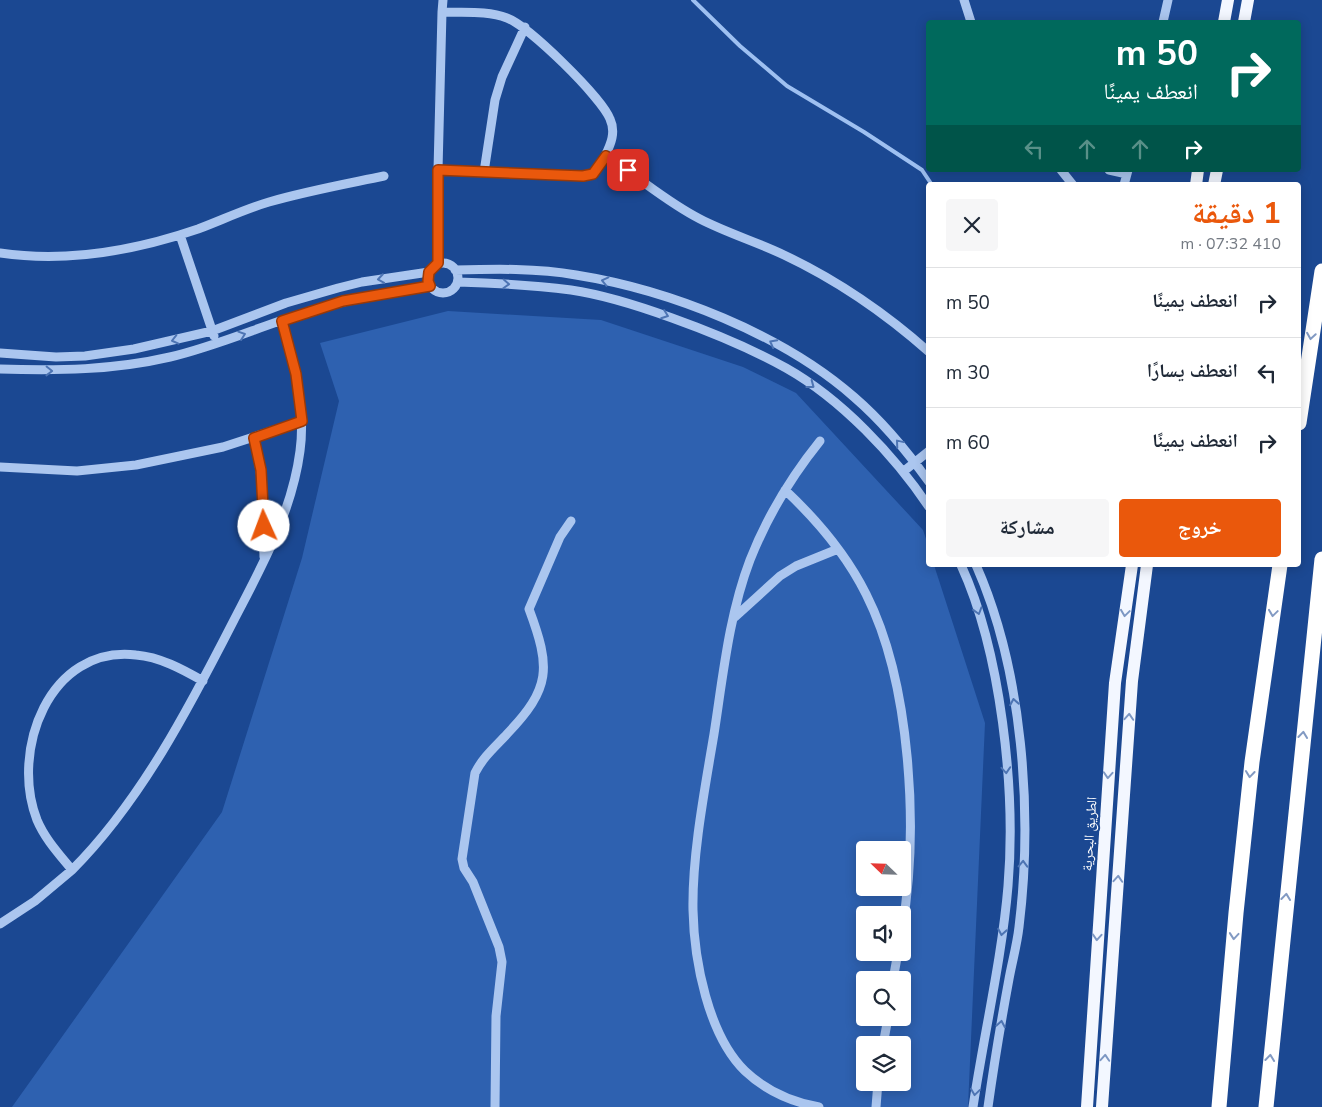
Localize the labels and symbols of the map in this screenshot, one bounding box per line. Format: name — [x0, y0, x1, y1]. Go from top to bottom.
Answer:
pin — [607, 149, 649, 191]
one-way arrow — [376, 273, 385, 283]
one-way arrow — [600, 276, 609, 287]
one-way arrow — [503, 279, 511, 290]
one-way arrow — [660, 310, 669, 320]
one-way arrow — [237, 331, 246, 341]
one-way arrow — [1307, 332, 1317, 341]
one-way arrow — [170, 334, 179, 345]
one-way arrow — [769, 339, 778, 349]
one-way arrow — [45, 366, 53, 376]
one-way arrow — [805, 379, 815, 388]
one-way arrow — [896, 440, 905, 449]
position arrow — [237, 499, 289, 551]
one-way arrow — [972, 606, 982, 614]
one-way arrow — [1120, 610, 1131, 618]
one-way arrow — [1268, 610, 1279, 618]
one-way arrow — [1010, 697, 1020, 706]
one-way arrow — [1124, 712, 1135, 720]
one-way arrow — [1297, 731, 1308, 739]
one-way arrow — [1001, 766, 1012, 774]
one-way arrow — [1103, 771, 1114, 779]
one-way arrow — [1245, 771, 1256, 779]
street label: الطريق البحرية — [1077, 796, 1102, 872]
north arrow — [856, 841, 911, 896]
one-way arrow — [1018, 859, 1029, 867]
one-way arrow — [1112, 875, 1123, 883]
one-way arrow — [1281, 892, 1292, 900]
one-way arrow — [997, 928, 1007, 936]
one-way arrow — [1229, 932, 1240, 940]
one-way arrow — [1092, 933, 1103, 941]
one-way arrow — [996, 1020, 1006, 1029]
one-way arrow — [1100, 1054, 1111, 1062]
one-way arrow — [1264, 1054, 1275, 1062]
one-way arrow — [971, 1088, 981, 1097]

